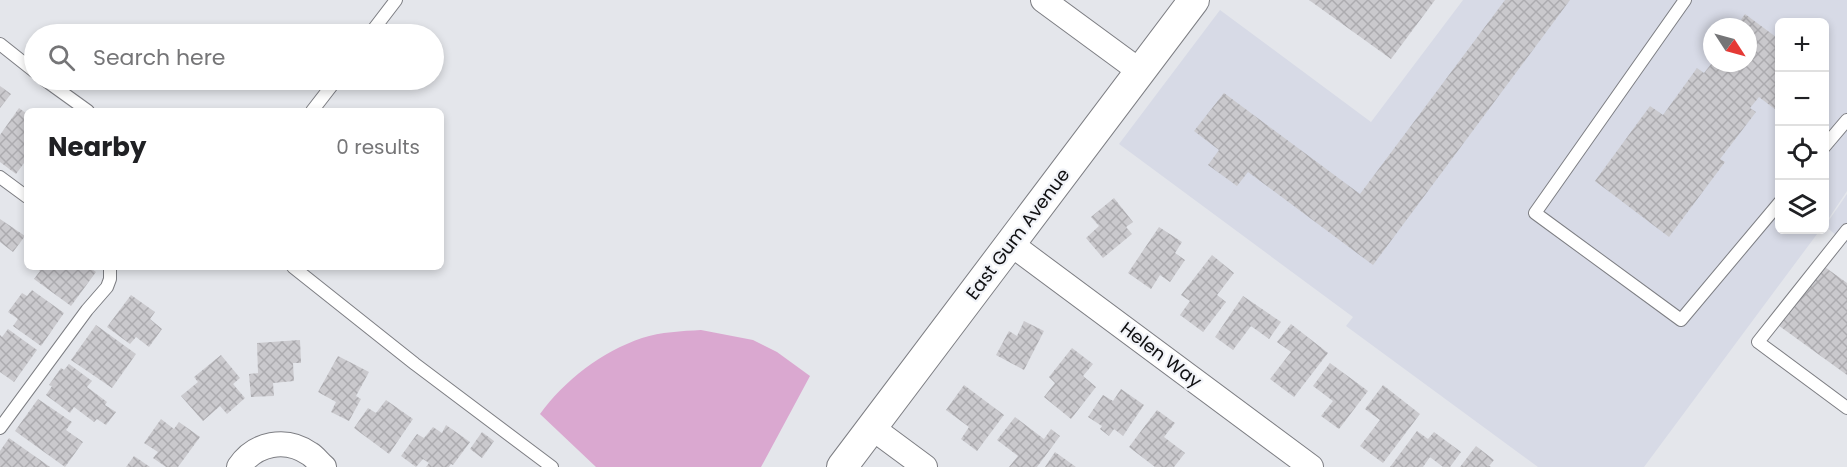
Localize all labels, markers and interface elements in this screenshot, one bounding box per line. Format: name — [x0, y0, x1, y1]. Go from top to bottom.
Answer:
north arrow — [1703, 18, 1757, 72]
map controls — [1775, 18, 1829, 234]
button: + — [1775, 18, 1829, 72]
search box — [24, 24, 444, 90]
icon: search — [45, 41, 78, 74]
text: Search here — [93, 42, 226, 73]
button: − — [1775, 72, 1829, 126]
button: locate — [1775, 126, 1829, 180]
text: Nearby — [48, 129, 146, 165]
text: 0 results — [336, 133, 420, 161]
street label: East Gum Avenue — [960, 163, 1075, 305]
button: layers — [1775, 180, 1829, 234]
street label: Helen Way — [1116, 316, 1207, 393]

